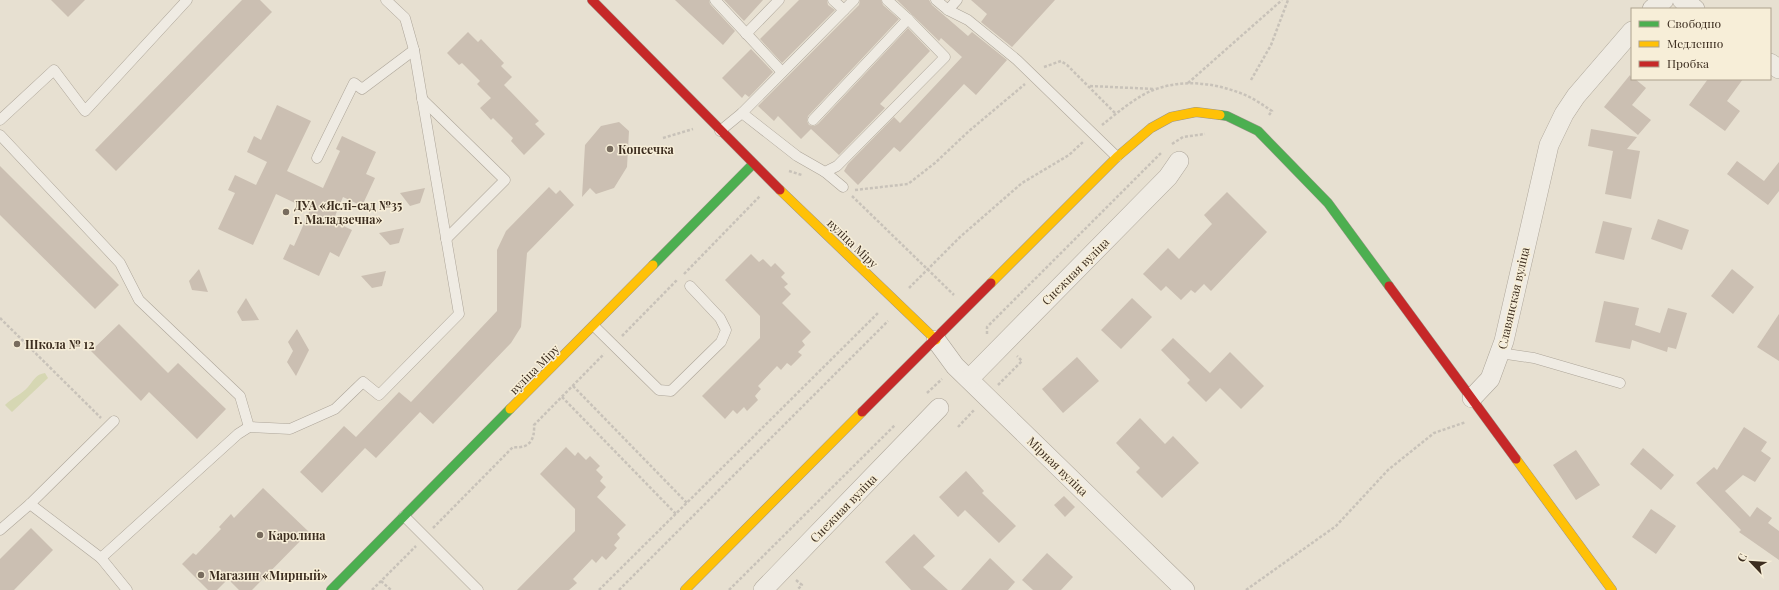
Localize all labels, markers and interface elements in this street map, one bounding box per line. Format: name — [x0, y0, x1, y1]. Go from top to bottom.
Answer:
legend — [1631, 8, 1771, 80]
text: Свободно — [1667, 15, 1722, 31]
text: Медленно — [1667, 35, 1724, 51]
text: Пробка — [1667, 55, 1709, 71]
place label: Копеечка — [618, 141, 675, 157]
marker: Копеечка — [605, 144, 615, 154]
place label: ДУА «Яслі-сад №35 г. Маладзечна» — [294, 197, 403, 227]
marker: ДУА «Яслі-сад №35 г. Маладзечна» — [281, 207, 291, 217]
street label: вуліца Міру — [824, 215, 882, 271]
street label: Снежная вуліца — [1038, 234, 1112, 308]
street label: Славянская вуліца — [1493, 245, 1533, 351]
place label: Школа № 12 — [25, 336, 94, 352]
marker: Школа № 12 — [12, 339, 22, 349]
street label: вуліца Міру — [505, 340, 563, 398]
street label: Мірная вуліца — [1024, 433, 1092, 499]
street label: Снежная вуліца — [806, 470, 880, 546]
place label: Каролина — [268, 527, 326, 543]
marker: Каролина — [255, 530, 265, 540]
north arrow — [1731, 542, 1771, 582]
text: С — [1733, 551, 1750, 564]
place label: Магазин «Мирный» — [209, 567, 328, 583]
marker: Магазин «Мирный» — [196, 570, 206, 580]

